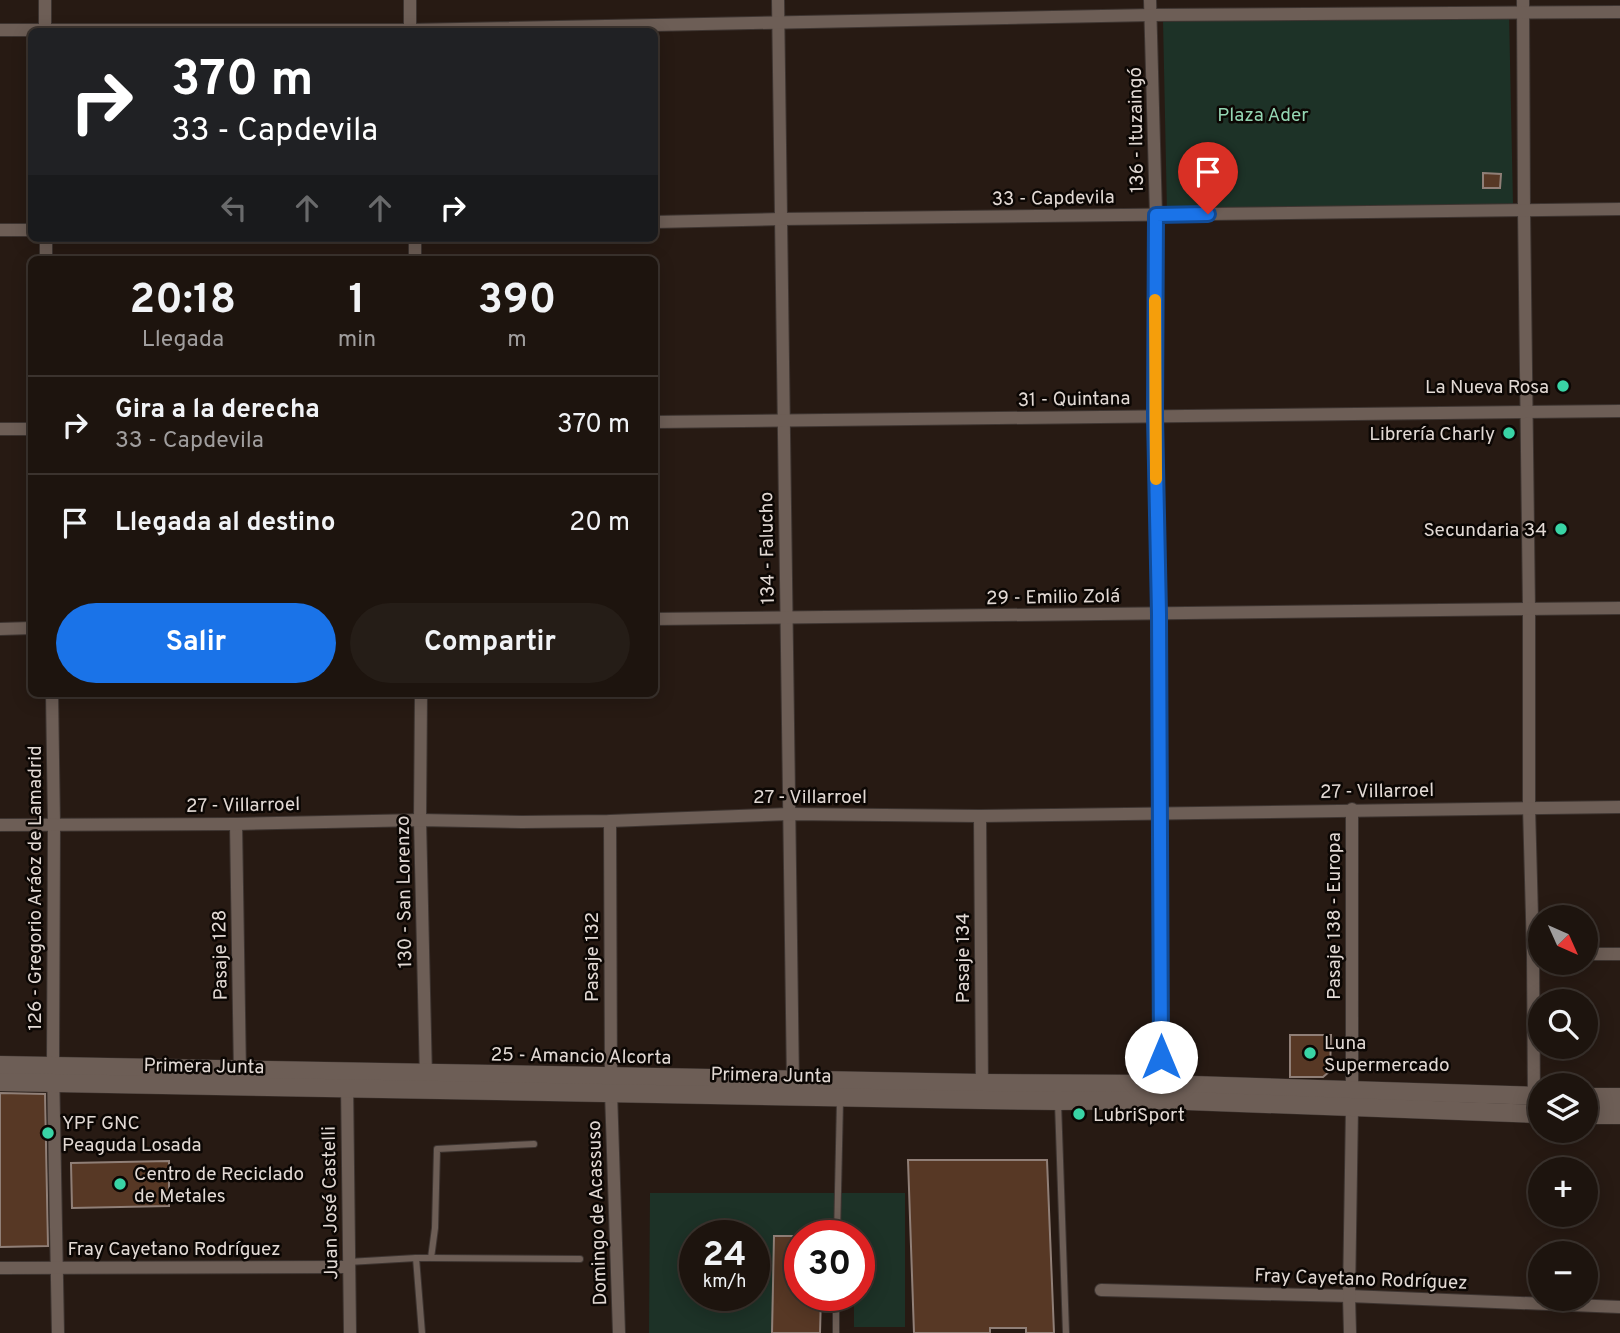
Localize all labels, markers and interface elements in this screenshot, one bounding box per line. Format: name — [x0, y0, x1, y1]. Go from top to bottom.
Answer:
text: 370 m — [171, 51, 313, 113]
icon: right — [56, 56, 147, 147]
street label: 136 - Ituzaingó — [1124, 67, 1150, 193]
park label: Plaza Ader — [1217, 104, 1309, 128]
text: 33 - Capdevila — [171, 112, 378, 152]
pin — [1178, 142, 1238, 214]
icon: arrive — [1189, 153, 1227, 191]
street label: 33 - Capdevila — [991, 186, 1115, 212]
icon: left — [215, 189, 253, 227]
icon: ahead — [288, 189, 326, 227]
icon: ahead — [361, 189, 399, 227]
icon: right — [434, 189, 472, 227]
text: 20:18 — [130, 275, 236, 328]
text: 1 — [349, 275, 365, 328]
text: 390 — [478, 275, 556, 328]
text: Llegada — [142, 326, 224, 355]
text: min — [338, 326, 376, 355]
text: m — [507, 326, 527, 355]
place label: La Nueva Rosa — [1425, 376, 1549, 400]
marker: La Nueva Rosa — [1555, 378, 1571, 394]
street label: 31 - Quintana — [1017, 387, 1131, 413]
text: Gira a la derecha — [115, 394, 320, 427]
icon: right — [56, 406, 94, 444]
text: 370 m — [557, 409, 630, 442]
place label: Librería Charly — [1369, 423, 1495, 447]
marker: Librería Charly — [1501, 425, 1517, 441]
text: 33 - Capdevila — [115, 427, 264, 456]
street label: 134 - Falucho — [755, 491, 781, 604]
icon: arrive — [56, 504, 94, 542]
text: Llegada al destino — [115, 507, 335, 540]
text: 20 m — [569, 507, 630, 540]
place label: Secundaria 34 — [1424, 519, 1547, 543]
marker: Secundaria 34 — [1553, 521, 1569, 537]
street label: 29 - Emilio Zolá — [986, 585, 1120, 611]
button: Salir — [56, 603, 336, 683]
button: Compartir — [350, 603, 630, 683]
street label: 126 - Gregorio Aráoz de Lamadrid — [24, 745, 48, 1031]
street label: 27 - Villarroel — [1320, 779, 1434, 805]
street label: 27 - Villarroel — [753, 786, 867, 810]
street label: 27 - Villarroel — [186, 793, 300, 819]
street label: 130 - San Lorenzo — [392, 815, 418, 969]
street label: Pasaje 138 - Europa — [1323, 832, 1347, 1000]
north arrow — [1528, 905, 1598, 975]
map controls — [1528, 905, 1598, 1311]
street label: Pasaje 128 — [208, 909, 234, 1001]
street label: Pasaje 132 — [581, 912, 605, 1002]
street label: Pasaje 134 — [952, 913, 976, 1003]
button: search — [1528, 989, 1598, 1059]
position arrow — [1124, 1020, 1198, 1094]
place label: Luna Supermercado — [1324, 1032, 1450, 1078]
street label: 25 - Amancio Alcorta — [490, 1043, 672, 1071]
marker: Luna Supermercado — [1302, 1045, 1318, 1061]
street label: Primera Junta — [143, 1054, 265, 1080]
street label: Primera Junta — [710, 1063, 832, 1089]
button: layers — [1528, 1073, 1598, 1143]
place label: LubriSport — [1093, 1104, 1185, 1128]
marker: LubriSport — [1071, 1106, 1087, 1122]
place label: YPF GNC Peaguda Losada — [62, 1112, 202, 1158]
street label: Domingo de Acassuso — [583, 1120, 613, 1306]
marker: YPF GNC Peaguda Losada — [40, 1125, 56, 1141]
street label: Juan José Castelli — [318, 1126, 344, 1280]
button: + — [1528, 1157, 1598, 1227]
place label: Centro de Reciclado de Metales — [134, 1163, 304, 1209]
marker: Centro de Reciclado de Metales — [112, 1176, 128, 1192]
speed limit sign: 30 — [784, 1220, 875, 1311]
text: 24 — [703, 1234, 746, 1278]
street label: Fray Cayetano Rodríguez — [67, 1238, 281, 1262]
button: − — [1528, 1241, 1598, 1311]
street label: Fray Cayetano Rodríguez — [1254, 1264, 1468, 1296]
text: km/h — [703, 1271, 746, 1294]

